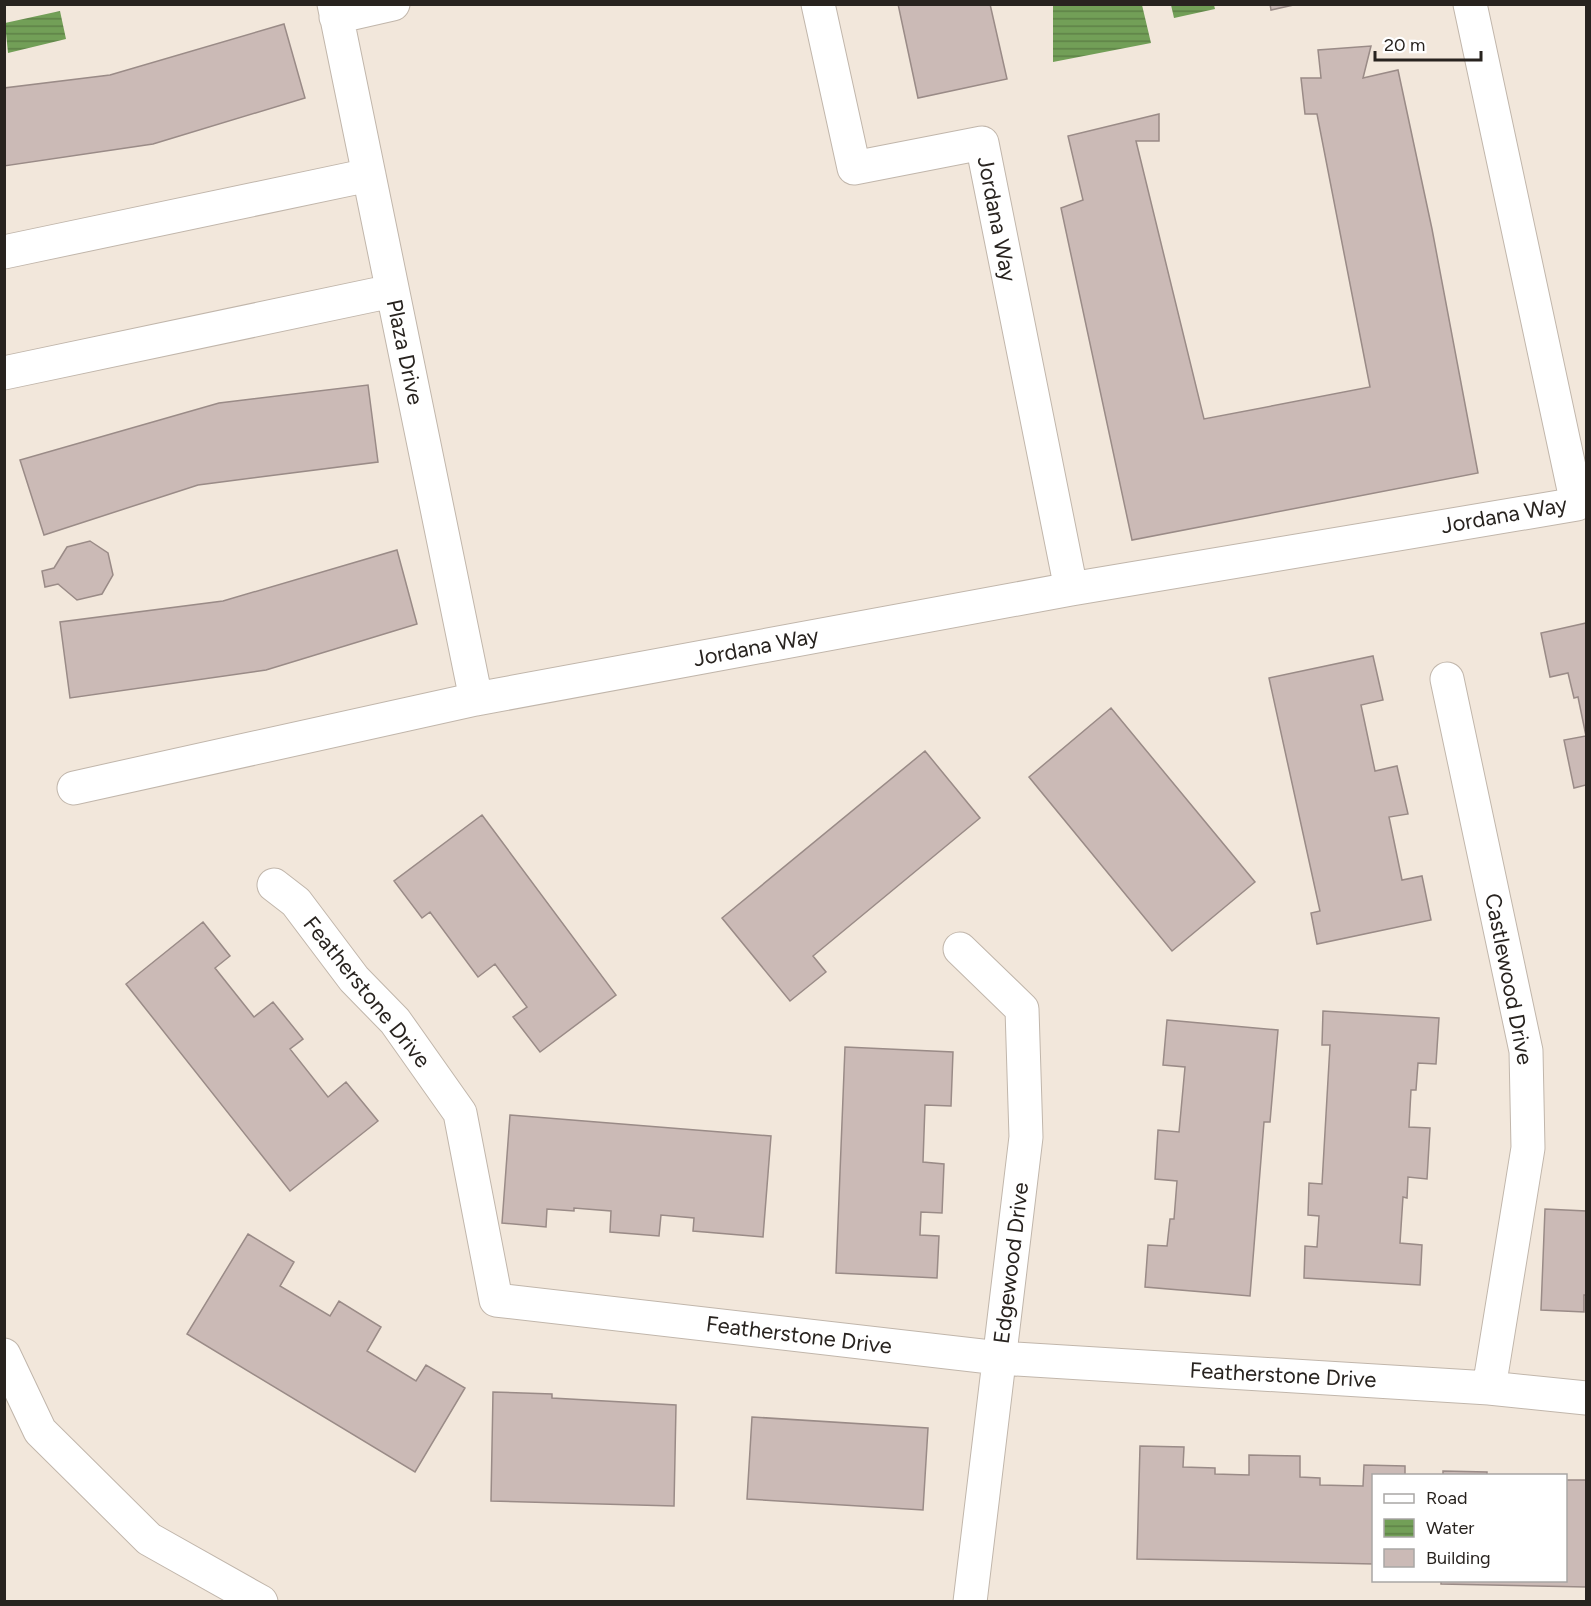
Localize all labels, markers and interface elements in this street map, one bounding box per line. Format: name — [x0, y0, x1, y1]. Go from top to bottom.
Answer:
scale bar — [1375, 24, 1482, 62]
text: 20 m — [1384, 34, 1425, 56]
street label: Jordana Way — [972, 154, 1022, 285]
street label: Plaza Drive — [381, 297, 429, 407]
street label: Jordana Way — [1439, 491, 1570, 539]
street label: Jordana Way — [691, 622, 822, 672]
street label: Castlewood Drive — [1479, 891, 1539, 1067]
street label: Featherstone Drive — [298, 911, 436, 1073]
street label: Edgewood Drive — [988, 1181, 1034, 1345]
street label: Featherstone Drive — [705, 1310, 893, 1360]
street label: Featherstone Drive — [1189, 1357, 1377, 1393]
legend — [1372, 1474, 1567, 1582]
text: Road — [1426, 1487, 1467, 1509]
text: Water — [1426, 1517, 1474, 1539]
text: Building — [1426, 1547, 1491, 1569]

